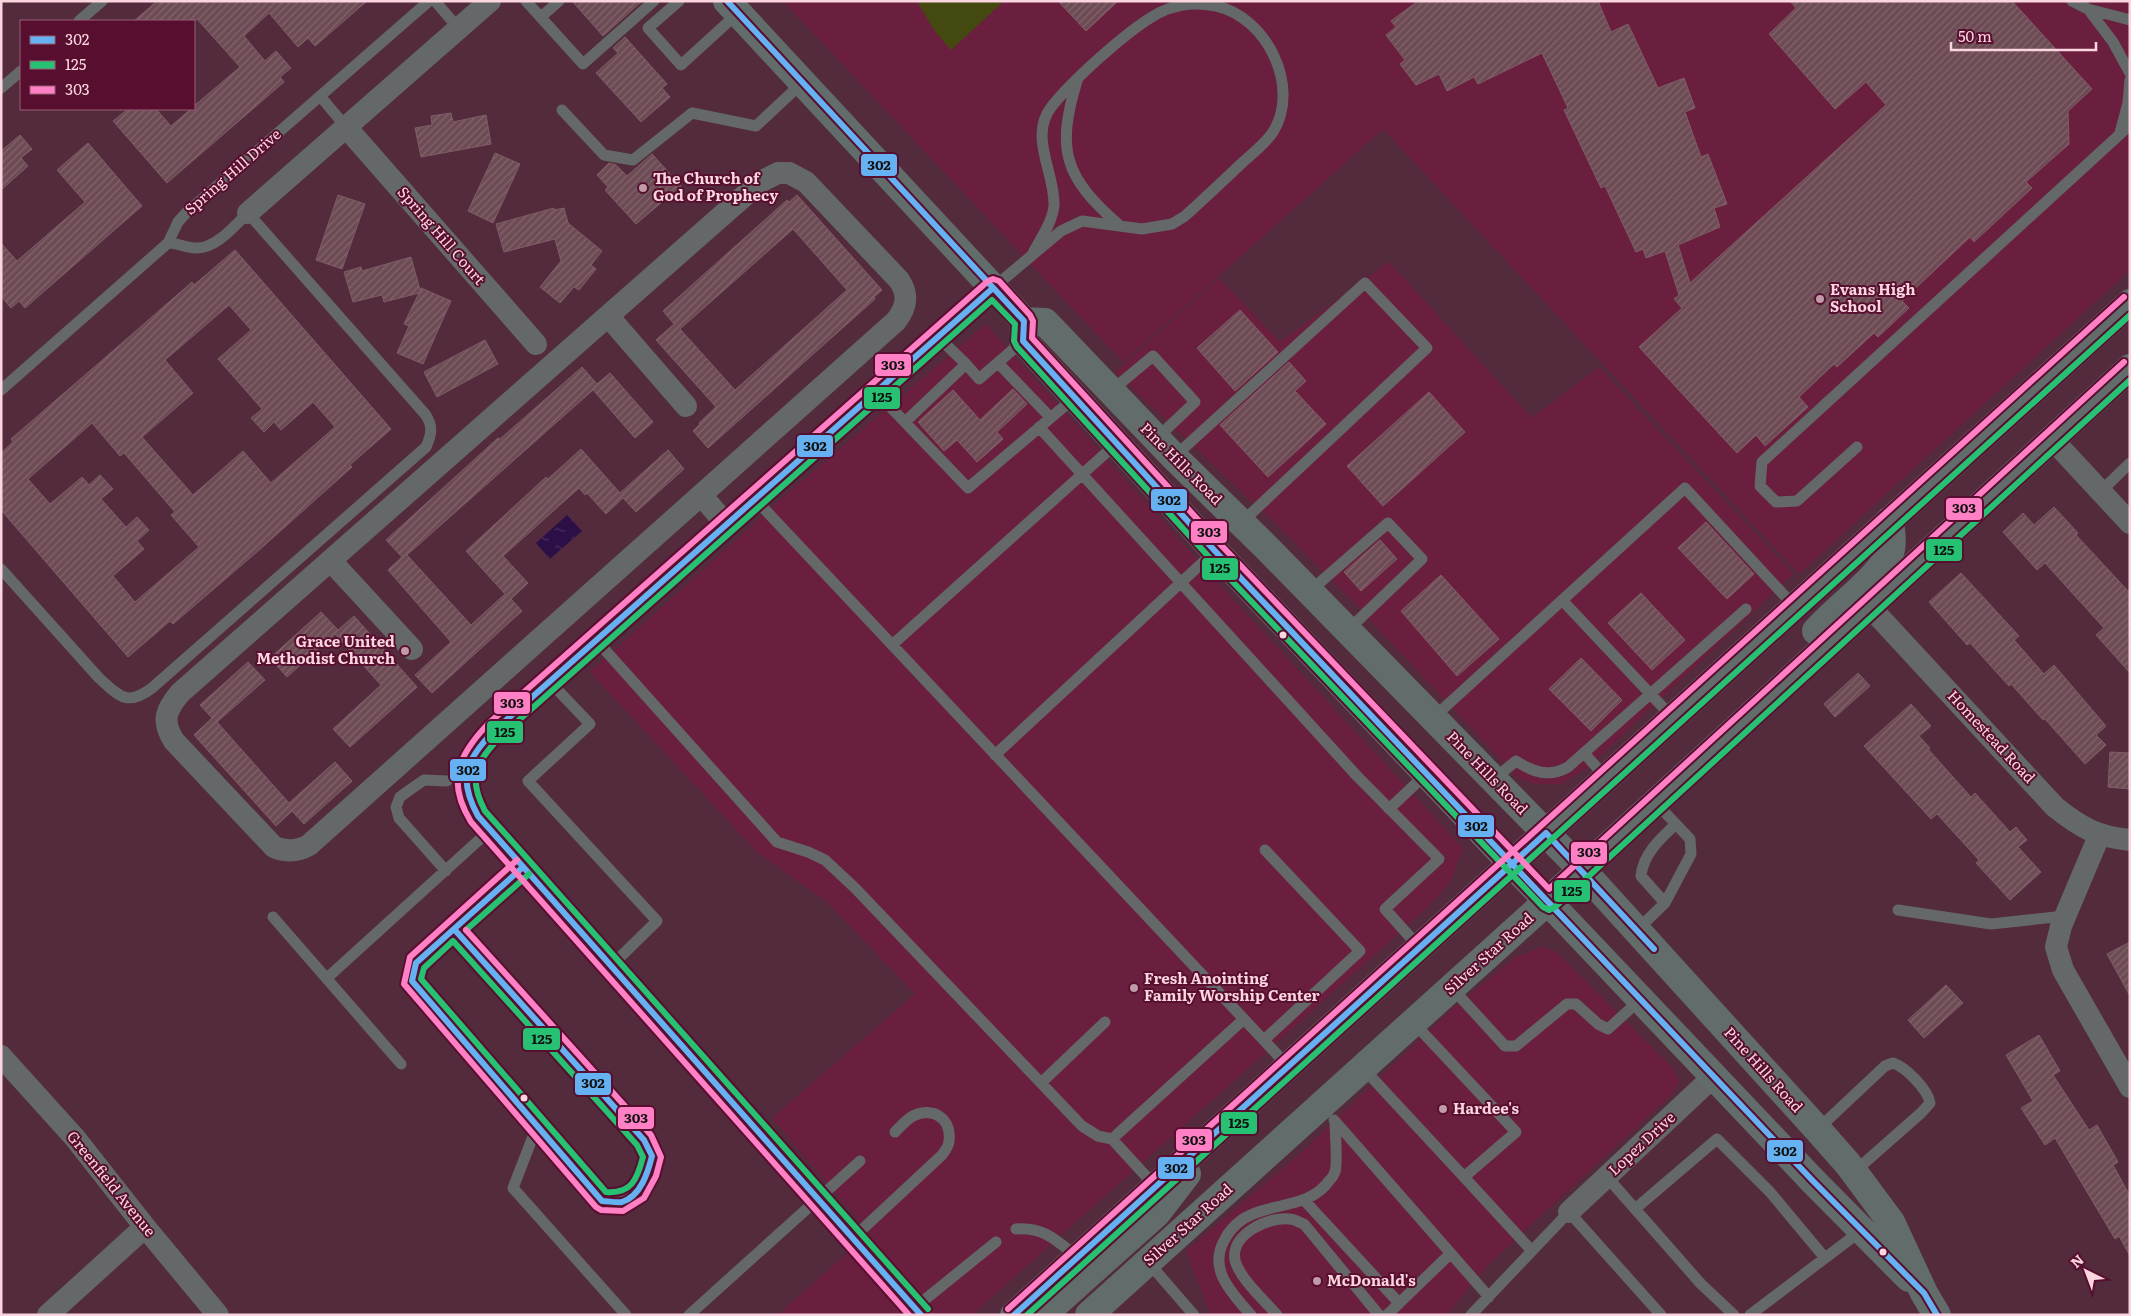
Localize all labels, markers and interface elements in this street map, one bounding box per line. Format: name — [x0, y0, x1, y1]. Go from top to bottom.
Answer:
legend — [20, 20, 195, 110]
scale bar — [1951, 20, 2096, 52]
text: 50 m — [1958, 24, 1992, 47]
text: 302 — [65, 27, 90, 50]
text: 125 — [65, 52, 87, 75]
text: 303 — [65, 77, 90, 100]
street label: Spring Hill Drive — [179, 122, 286, 219]
line badge: 302 — [860, 153, 898, 177]
text: 302 — [867, 154, 891, 174]
place label: The Church of God of Prophecy — [653, 166, 779, 206]
street label: Spring Hill Court — [393, 181, 491, 289]
marker: The Church of God of Prophecy — [637, 182, 649, 194]
place label: Evans High School — [1830, 277, 1916, 317]
marker: Evans High School — [1814, 293, 1826, 305]
line badge: 303 — [874, 353, 912, 377]
text: 303 — [881, 354, 905, 374]
line badge: 125 — [863, 386, 901, 410]
text: 125 — [872, 386, 893, 406]
street label: Pine Hills Road — [1136, 416, 1229, 509]
line badge: 302 — [796, 434, 834, 458]
text: 302 — [803, 435, 827, 455]
line badge: 302 — [1150, 488, 1188, 512]
text: 302 — [1157, 489, 1181, 509]
line badge: 303 — [1945, 497, 1983, 521]
text: 303 — [1952, 497, 1976, 517]
line badge: 303 — [1190, 520, 1228, 544]
text: 303 — [1197, 521, 1221, 541]
line badge: 125 — [1925, 538, 1963, 562]
text: 125 — [1934, 539, 1955, 559]
line badge: 125 — [1201, 557, 1239, 581]
text: 125 — [1210, 557, 1231, 577]
place label: Grace United Methodist Church — [256, 629, 395, 669]
unlabelled marker — [1278, 630, 1288, 640]
marker: Grace United Methodist Church — [399, 645, 411, 657]
street label: Homestead Road — [1943, 684, 2041, 788]
line badge: 303 — [493, 691, 531, 715]
text: 303 — [500, 692, 524, 712]
line badge: 125 — [486, 720, 524, 744]
text: 125 — [495, 721, 516, 741]
street label: Pine Hills Road — [1442, 725, 1534, 819]
line badge: 302 — [449, 758, 487, 782]
text: 302 — [456, 759, 480, 779]
line badge: 302 — [1457, 814, 1495, 838]
text: 302 — [1464, 815, 1488, 835]
line badge: 303 — [1570, 841, 1608, 865]
text: 303 — [1577, 841, 1601, 861]
line badge: 125 — [1553, 879, 1591, 903]
text: 125 — [1562, 880, 1583, 900]
street label: Silver Star Road — [1438, 906, 1538, 1000]
place label: Fresh Anointing Family Worship Center — [1144, 966, 1320, 1006]
marker: Fresh Anointing Family Worship Center — [1128, 982, 1140, 994]
street label: Pine Hills Road — [1719, 1021, 1809, 1117]
line badge: 125 — [522, 1027, 561, 1051]
text: 125 — [532, 1028, 553, 1048]
line badge: 302 — [574, 1072, 612, 1096]
text: 302 — [581, 1072, 605, 1092]
unlabelled marker — [519, 1093, 529, 1103]
place label: Hardee's — [1453, 1096, 1520, 1119]
marker: Hardee's — [1437, 1103, 1449, 1115]
street label: Lopez Drive — [1602, 1105, 1680, 1180]
line badge: 303 — [617, 1106, 655, 1130]
text: 303 — [624, 1107, 648, 1127]
line badge: 125 — [1220, 1111, 1258, 1135]
text: 125 — [1229, 1112, 1250, 1132]
street label: Greenfield Avenue — [62, 1125, 162, 1241]
line badge: 303 — [1175, 1128, 1213, 1152]
text: 303 — [1182, 1129, 1206, 1149]
line badge: 302 — [1766, 1139, 1804, 1163]
text: 302 — [1773, 1140, 1797, 1160]
line badge: 302 — [1157, 1156, 1195, 1180]
text: 302 — [1164, 1157, 1188, 1177]
street label: Silver Star Road — [1137, 1177, 1237, 1271]
north arrow — [2061, 1246, 2111, 1296]
unlabelled marker — [1878, 1247, 1888, 1257]
text: N — [2066, 1249, 2088, 1272]
place label: McDonald's — [1327, 1268, 1416, 1291]
marker: McDonald's — [1311, 1275, 1323, 1287]

